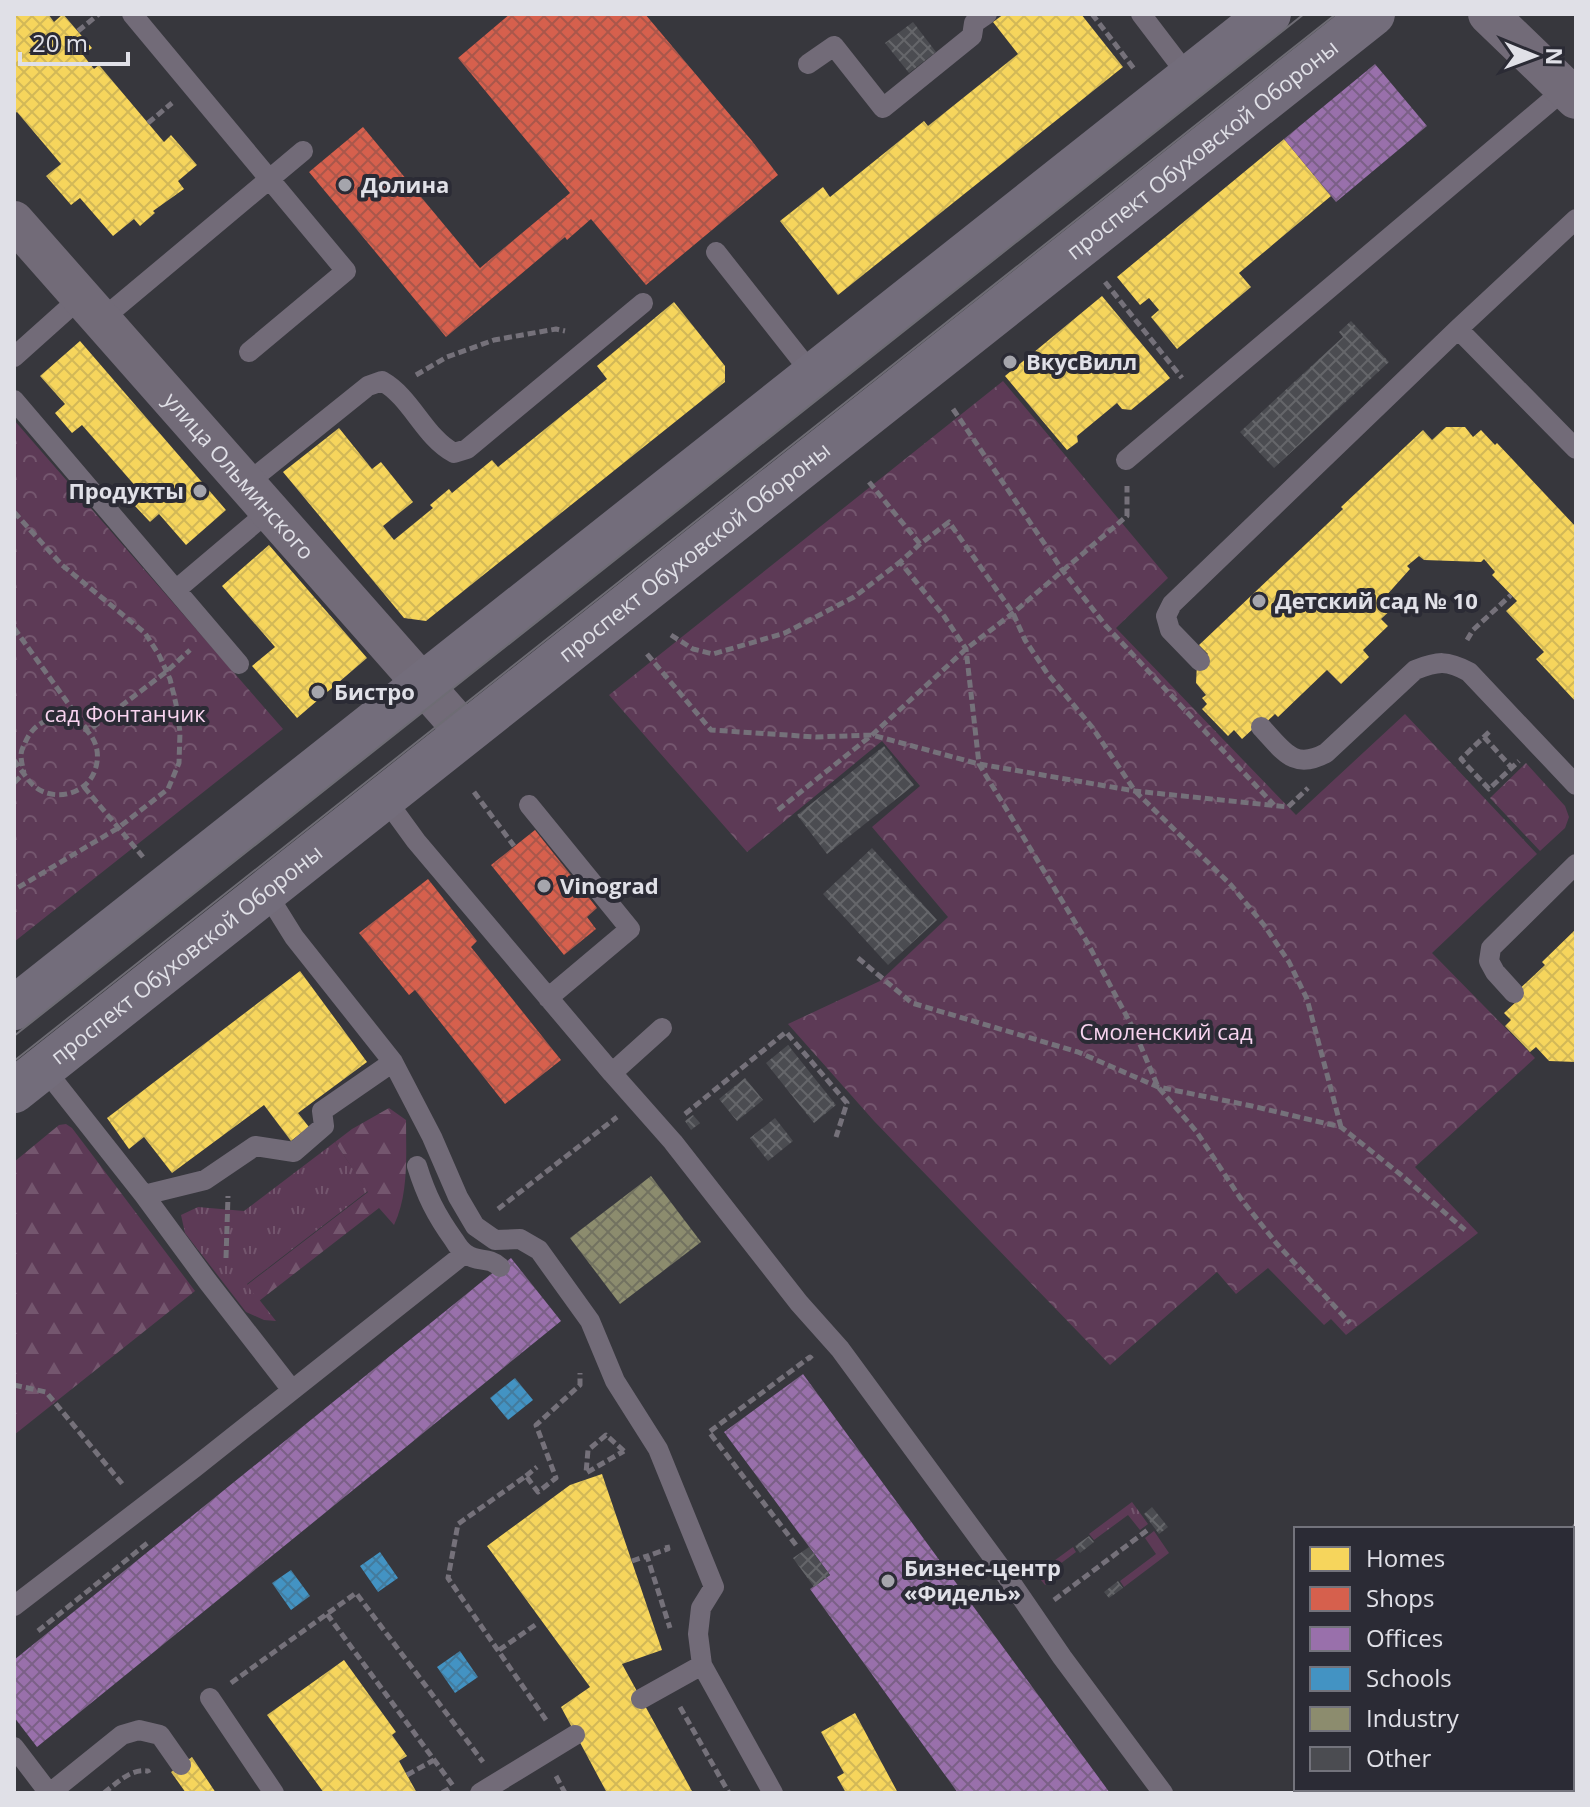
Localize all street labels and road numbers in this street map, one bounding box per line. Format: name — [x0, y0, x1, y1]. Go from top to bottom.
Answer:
street label: проспект Обуховской Обороны — [1059, 32, 1344, 266]
street label: улица Ольминского — [158, 385, 322, 565]
street label: проспект Обуховской Обороны — [552, 434, 836, 668]
street label: проспект Обуховской Обороны — [44, 837, 328, 1071]

